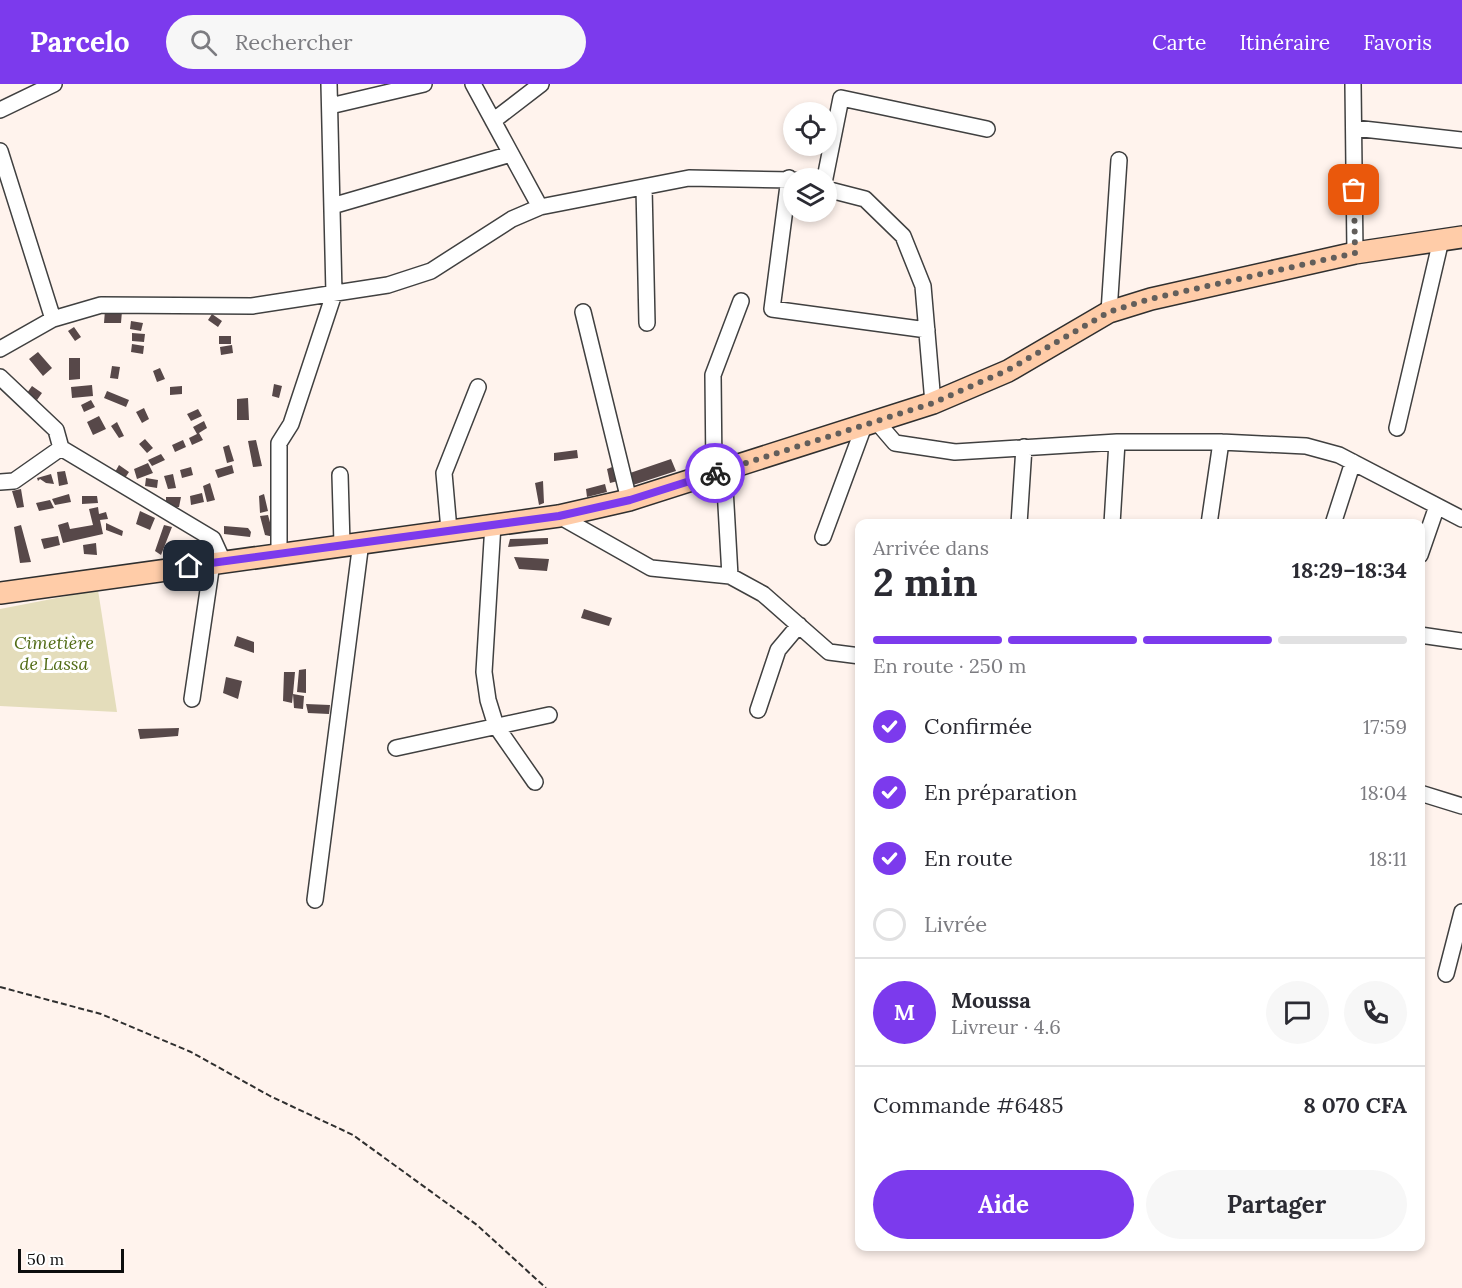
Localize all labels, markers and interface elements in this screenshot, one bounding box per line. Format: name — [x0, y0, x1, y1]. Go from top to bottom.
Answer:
search box — [166, 15, 586, 69]
text: Parcelo — [30, 24, 130, 60]
icon: search — [187, 26, 220, 59]
text: Rechercher — [235, 28, 353, 56]
text: Carte — [1152, 29, 1206, 56]
text: Itinéraire — [1239, 29, 1330, 56]
text: Favoris — [1363, 29, 1432, 56]
map controls — [783, 102, 837, 222]
button: locate — [783, 102, 837, 156]
pin — [1328, 164, 1379, 215]
button: layers — [783, 168, 837, 222]
icon: bag — [1337, 173, 1370, 206]
courier — [685, 443, 745, 503]
icon: bike — [699, 457, 732, 490]
text: Arrivée dans — [873, 535, 989, 560]
pin — [163, 540, 214, 591]
icon: home — [172, 549, 205, 582]
text: 18:29–18:34 — [1292, 556, 1407, 584]
text: 2 min — [873, 557, 978, 607]
park label: Cimetière de Lassa — [14, 631, 94, 675]
text: En route · 250 m — [873, 653, 1026, 678]
icon: check — [873, 710, 906, 743]
text: Confirmée — [924, 712, 1032, 740]
text: 17:59 — [1363, 714, 1407, 739]
icon: check — [873, 776, 906, 809]
text: En préparation — [924, 778, 1077, 806]
text: 18:04 — [1360, 780, 1407, 805]
icon: check — [873, 842, 906, 875]
text: En route — [924, 844, 1013, 872]
text: 18:11 — [1369, 846, 1407, 871]
text: Livrée — [924, 910, 987, 938]
button: chat — [1266, 981, 1329, 1044]
button: phone — [1344, 981, 1407, 1044]
text: Moussa — [951, 986, 1031, 1014]
text: M — [894, 998, 915, 1026]
text: Livreur · 4.6 — [951, 1014, 1061, 1039]
text: Commande #6485 — [873, 1091, 1063, 1119]
text: 8 070 CFA — [1303, 1091, 1407, 1119]
button: Aide — [873, 1170, 1134, 1239]
button: Partager — [1146, 1170, 1407, 1239]
scale bar — [18, 1246, 124, 1274]
text: 50 m — [27, 1249, 64, 1269]

